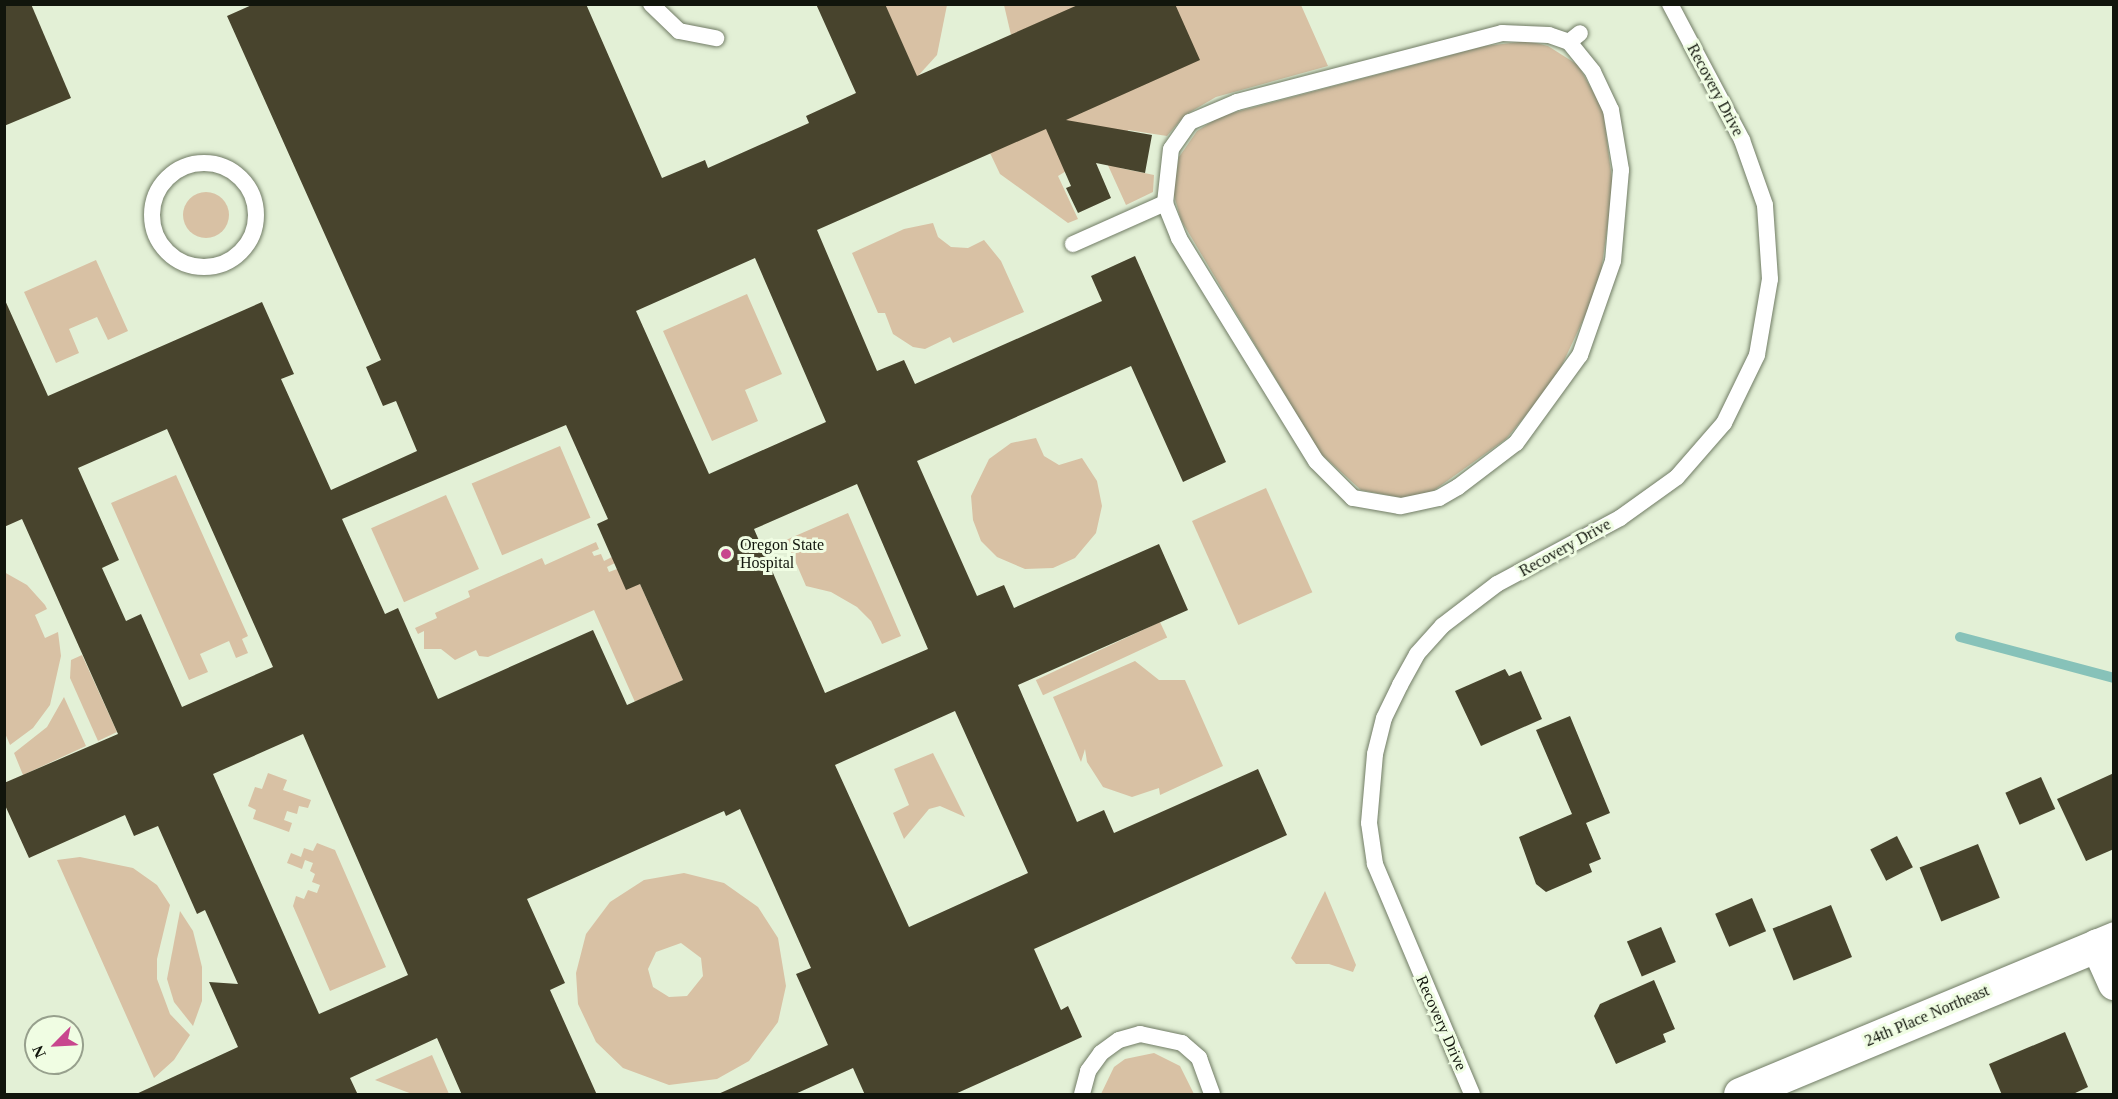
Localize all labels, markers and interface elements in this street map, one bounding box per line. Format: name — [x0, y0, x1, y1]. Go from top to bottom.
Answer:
street label: Recovery Drive — [1683, 41, 1747, 139]
street label: Recovery Drive — [1516, 515, 1614, 581]
place label: Oregon State Hospital — [740, 535, 824, 573]
marker: Oregon State Hospital — [717, 545, 735, 563]
street label: Recovery Drive — [1412, 973, 1470, 1073]
street label: 24th Place Northeast — [1862, 981, 1992, 1051]
north arrow — [24, 1015, 84, 1075]
text: N — [29, 1043, 49, 1060]

